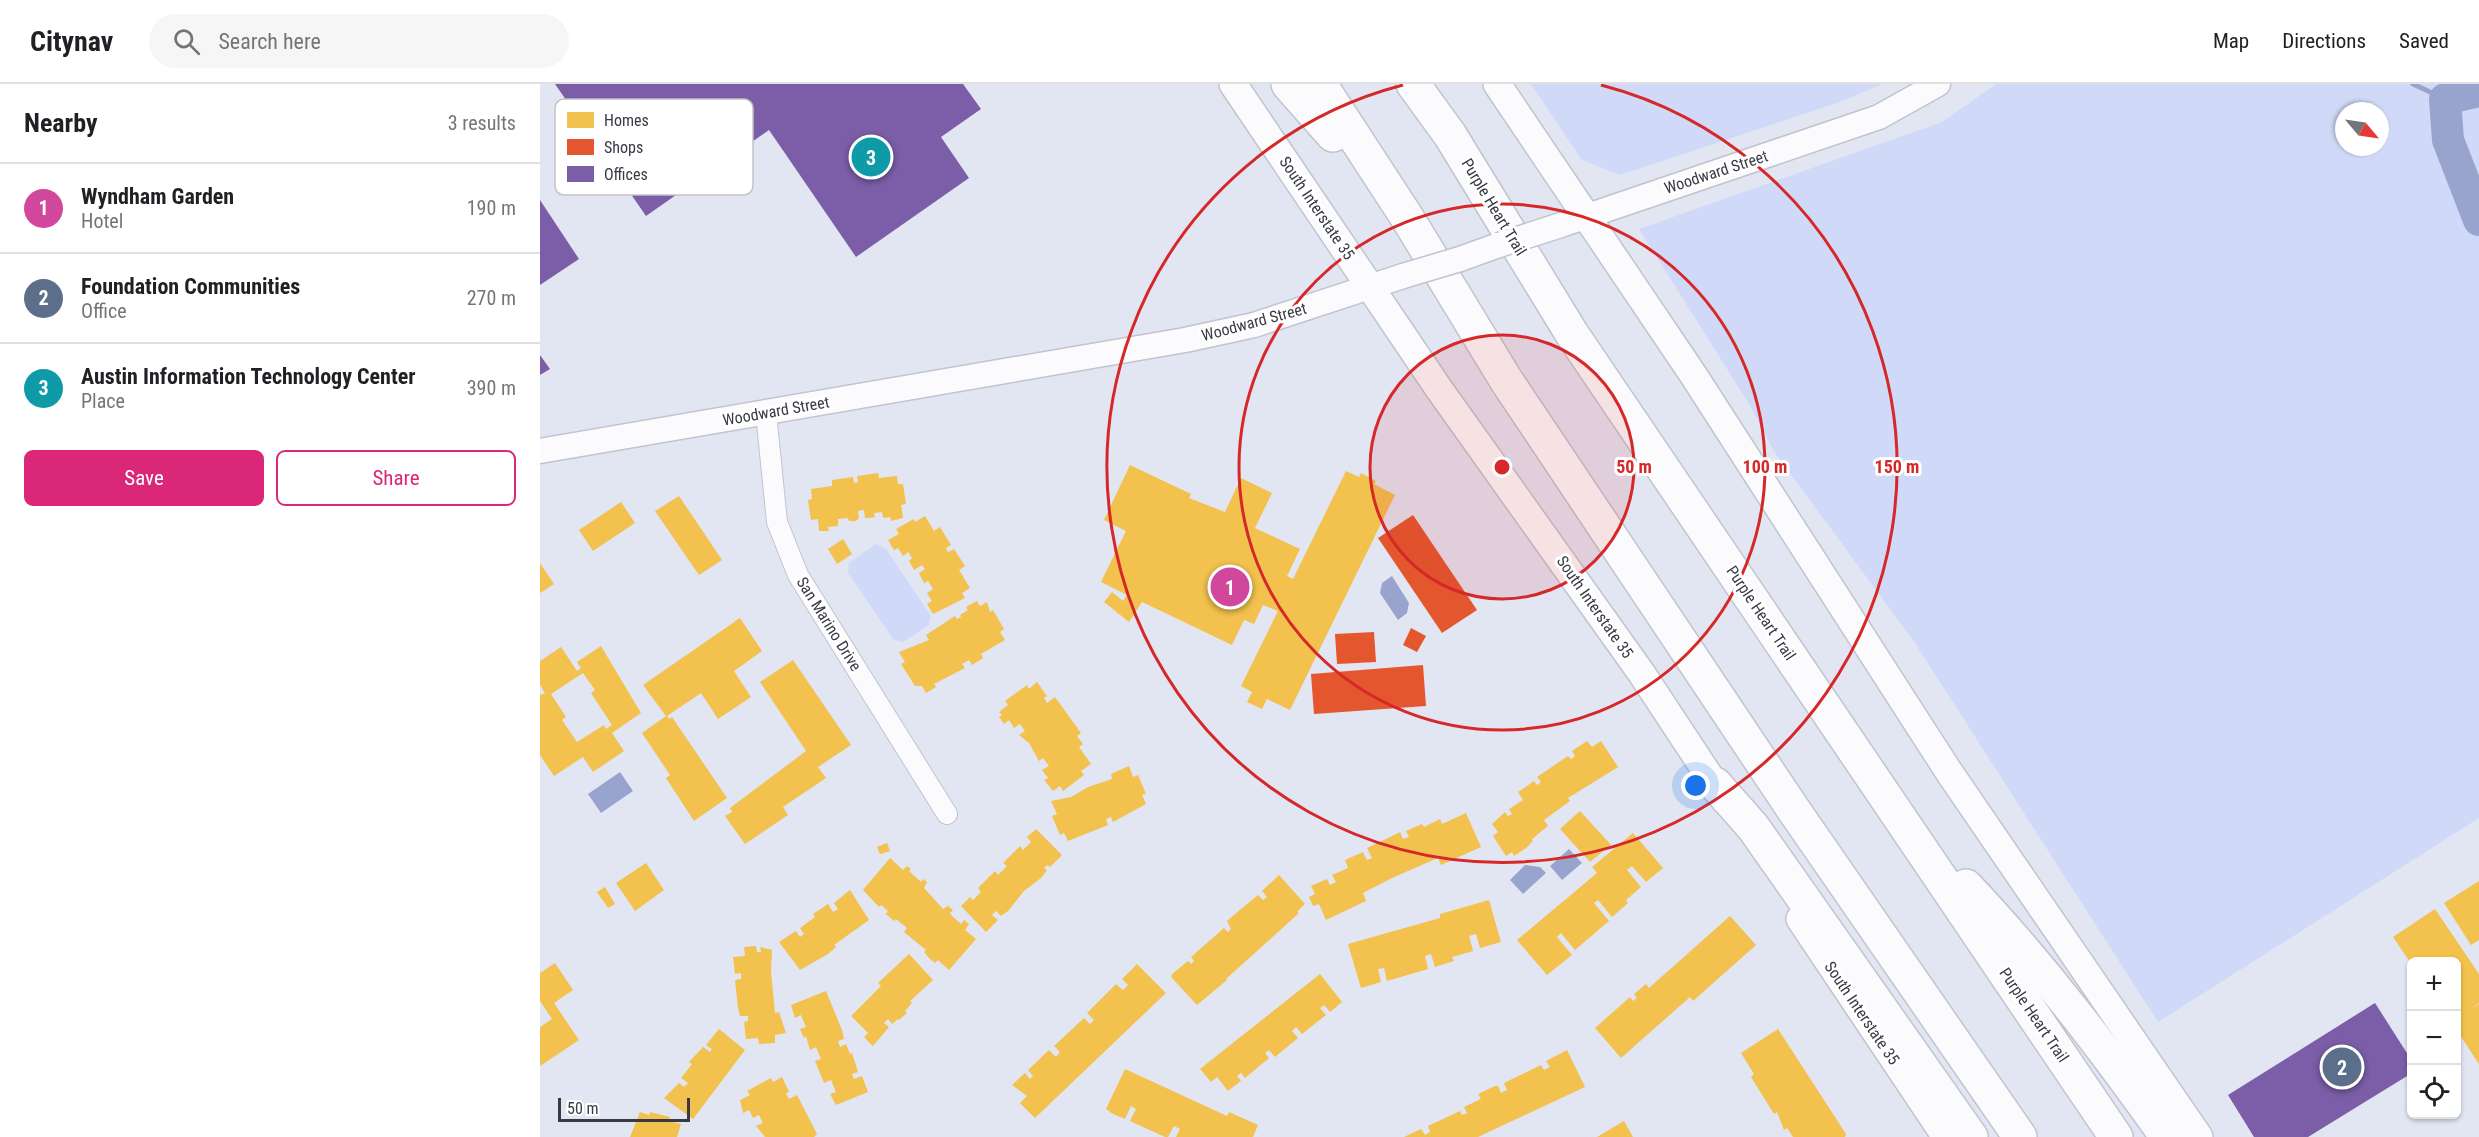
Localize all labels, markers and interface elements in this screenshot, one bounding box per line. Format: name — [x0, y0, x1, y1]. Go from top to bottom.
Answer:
search box — [149, 14, 569, 68]
text: Citynav — [30, 25, 113, 58]
icon: search — [170, 25, 203, 58]
text: Search here — [218, 29, 321, 54]
text: Map — [2213, 29, 2249, 53]
text: Directions — [2282, 29, 2366, 53]
text: Saved — [2399, 29, 2449, 53]
legend — [555, 99, 753, 195]
north arrow — [2335, 102, 2389, 156]
text: Nearby — [24, 108, 98, 138]
text: 3 results — [448, 111, 516, 135]
text: Homes — [604, 111, 649, 130]
pin: 3 — [852, 134, 890, 180]
text: Shops — [604, 138, 643, 157]
street label: Woodward Street — [1662, 146, 1770, 198]
street label: South Interstate 35 — [1275, 153, 1359, 263]
street label: Purple Heart Trail — [1458, 155, 1530, 259]
text: Offices — [604, 165, 648, 184]
text: Wyndham Garden — [81, 184, 234, 209]
text: 1 — [38, 196, 49, 220]
text: 190 m — [467, 196, 516, 220]
text: Hotel — [81, 209, 123, 233]
text: Foundation Communities — [81, 274, 300, 299]
text: 2 — [38, 286, 49, 310]
text: 270 m — [467, 286, 516, 310]
text: Office — [81, 299, 127, 323]
street label: Woodward Street — [1199, 299, 1309, 345]
text: Austin Information Technology Center — [81, 364, 416, 389]
text: 3 — [38, 376, 49, 400]
text: 390 m — [467, 376, 516, 400]
text: Place — [81, 389, 125, 413]
street label: Woodward Street — [721, 392, 831, 430]
button: Save — [24, 450, 264, 506]
button: Share — [276, 450, 516, 506]
text: 50 m — [1616, 456, 1652, 477]
text: 100 m — [1743, 456, 1787, 477]
text: 150 m — [1875, 456, 1919, 477]
centre of rings — [1492, 457, 1512, 477]
street label: South Interstate 35 — [1553, 552, 1637, 662]
street label: Purple Heart Trail — [1722, 562, 1800, 664]
pin: 1 — [1210, 564, 1250, 610]
street label: San Marino Drive — [793, 574, 865, 674]
your location — [1681, 771, 1710, 800]
map controls — [2407, 957, 2461, 1119]
button: + — [2407, 957, 2461, 1011]
street label: South Interstate 35 — [1820, 958, 1904, 1068]
street label: Purple Heart Trail — [1995, 964, 2073, 1066]
button: − — [2407, 1011, 2461, 1065]
pin: 2 — [2322, 1044, 2362, 1090]
button: locate — [2407, 1065, 2461, 1119]
scale bar — [558, 1095, 690, 1122]
text: 50 m — [567, 1099, 599, 1118]

